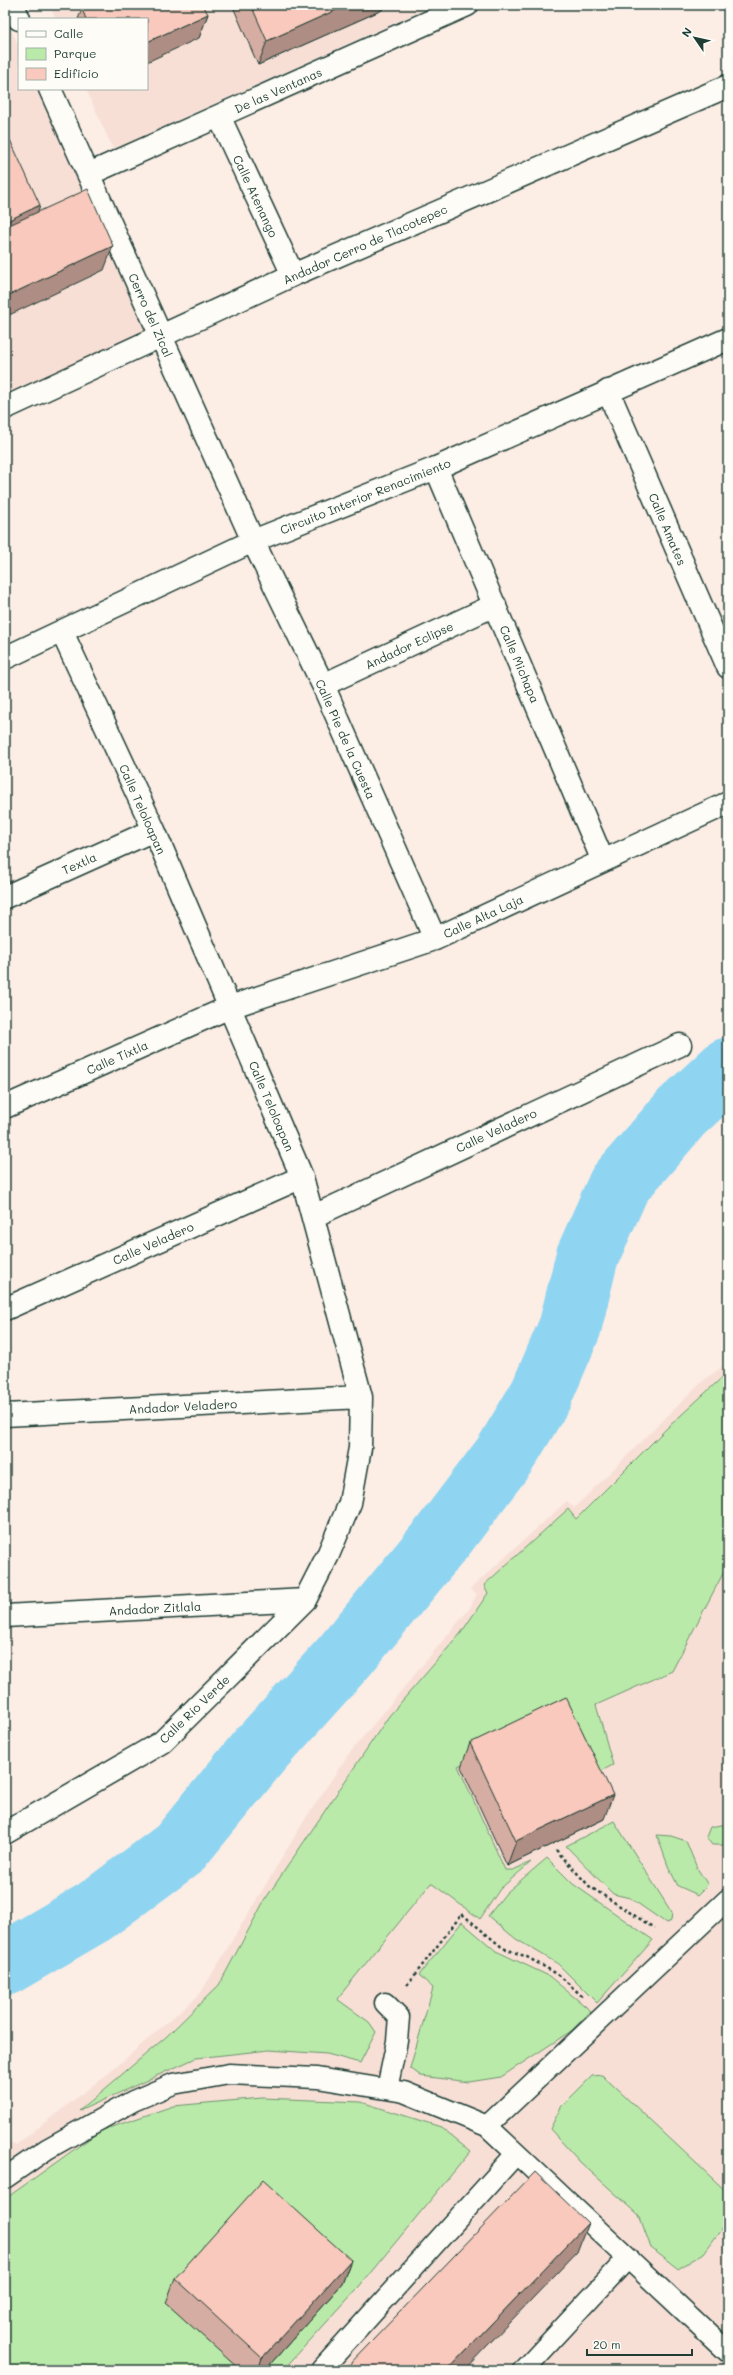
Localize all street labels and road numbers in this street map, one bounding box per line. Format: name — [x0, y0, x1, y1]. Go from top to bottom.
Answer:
street label: De las Ventanas — [232, 63, 324, 116]
street label: Calle Atenango — [230, 152, 282, 240]
street label: Andador Cerro de Tlacotepec — [280, 200, 450, 288]
street label: Cerro del Zical — [125, 271, 177, 359]
street label: Circuito Interior Renacimiento — [277, 454, 453, 538]
street label: Calle Amates — [646, 490, 691, 568]
street label: Andador Eclipse — [362, 617, 456, 673]
street label: Calle Michapa — [496, 623, 544, 705]
street label: Calle Pie de la Cuesta — [312, 676, 380, 802]
street label: Calle Teloloapan — [116, 762, 170, 856]
street label: Textla — [59, 848, 99, 878]
street label: Calle Alta Laja — [440, 890, 526, 942]
street label: Calle Tixtla — [84, 1036, 150, 1078]
street label: Calle Teloloapan — [246, 1058, 298, 1154]
street label: Calle Veladero — [453, 1104, 539, 1156]
street label: Calle Veladero — [110, 1218, 196, 1268]
street label: Andador Veladero — [128, 1395, 238, 1417]
street label: Andador Zitlala — [108, 1598, 202, 1618]
street label: Calle Río Verde — [155, 1671, 233, 1747]

